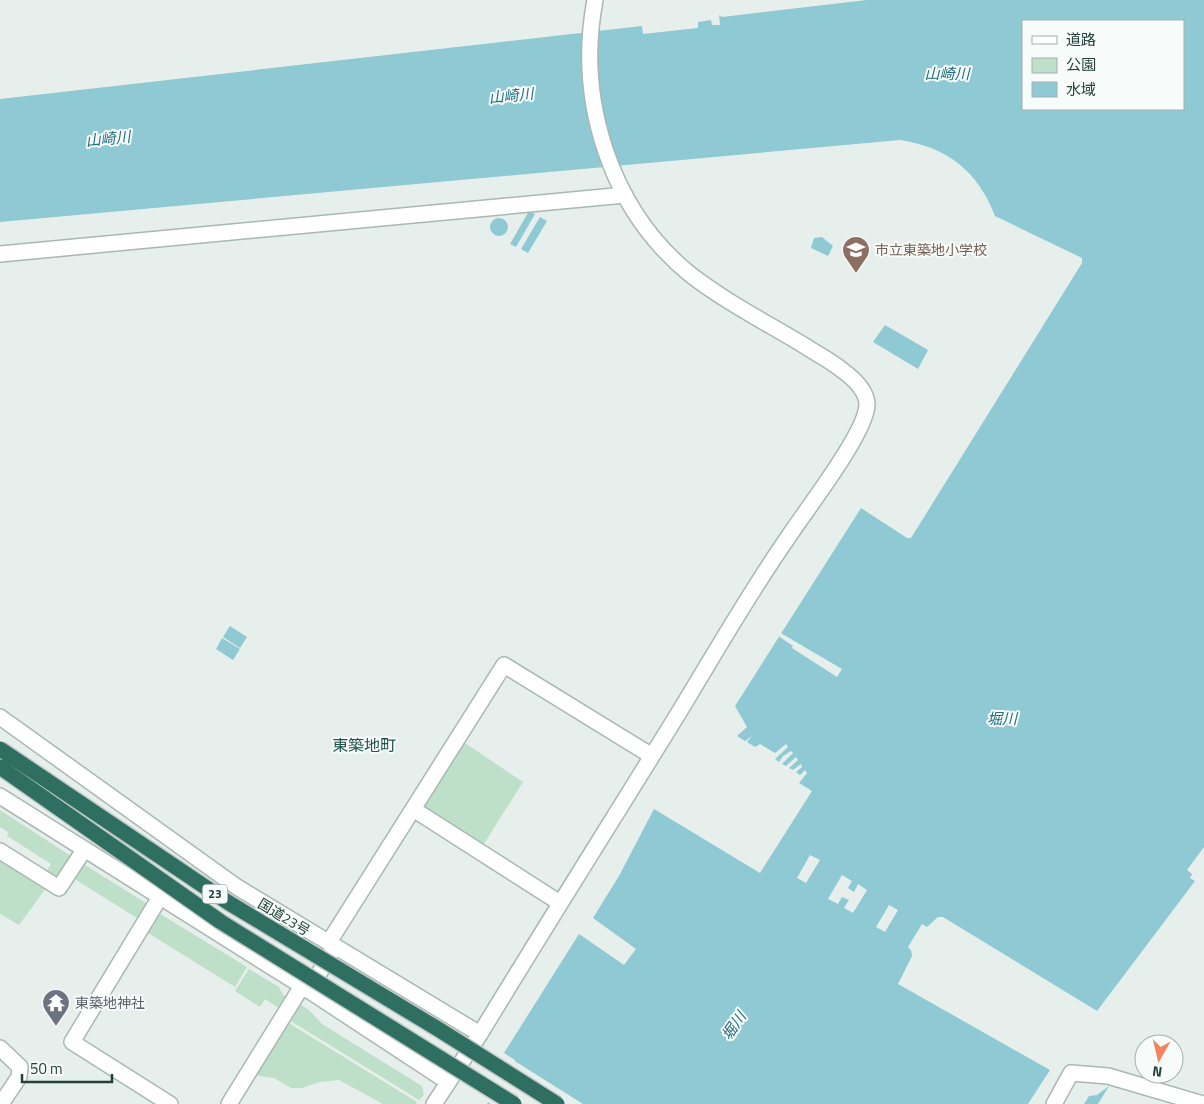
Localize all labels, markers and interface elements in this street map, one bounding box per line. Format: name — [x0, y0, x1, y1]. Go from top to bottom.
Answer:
legend — [1022, 20, 1184, 110]
text: 道路 — [1066, 28, 1096, 51]
text: 公園 — [1066, 53, 1096, 76]
water label: 山崎川 — [924, 62, 971, 85]
text: 水域 — [1066, 78, 1096, 101]
water label: 山崎川 — [487, 82, 537, 109]
water label: 山崎川 — [84, 125, 134, 152]
school or university icon: 市立東築地小学校 — [841, 235, 871, 274]
place label: 市立東築地小学校 — [875, 239, 987, 260]
water label: 堀川 — [987, 707, 1019, 730]
district label: 東築地町 — [332, 733, 396, 757]
road number: 23 — [202, 884, 228, 904]
street label: 国道23号 — [254, 893, 314, 940]
temple icon: 東築地神社 — [41, 988, 71, 1027]
place label: 東築地神社 — [75, 992, 145, 1013]
water label: 堀川 — [716, 1005, 753, 1045]
north arrow — [1134, 1034, 1184, 1084]
scale bar — [22, 1052, 112, 1084]
text: 50 m — [30, 1057, 63, 1080]
text: N — [1151, 1061, 1163, 1083]

